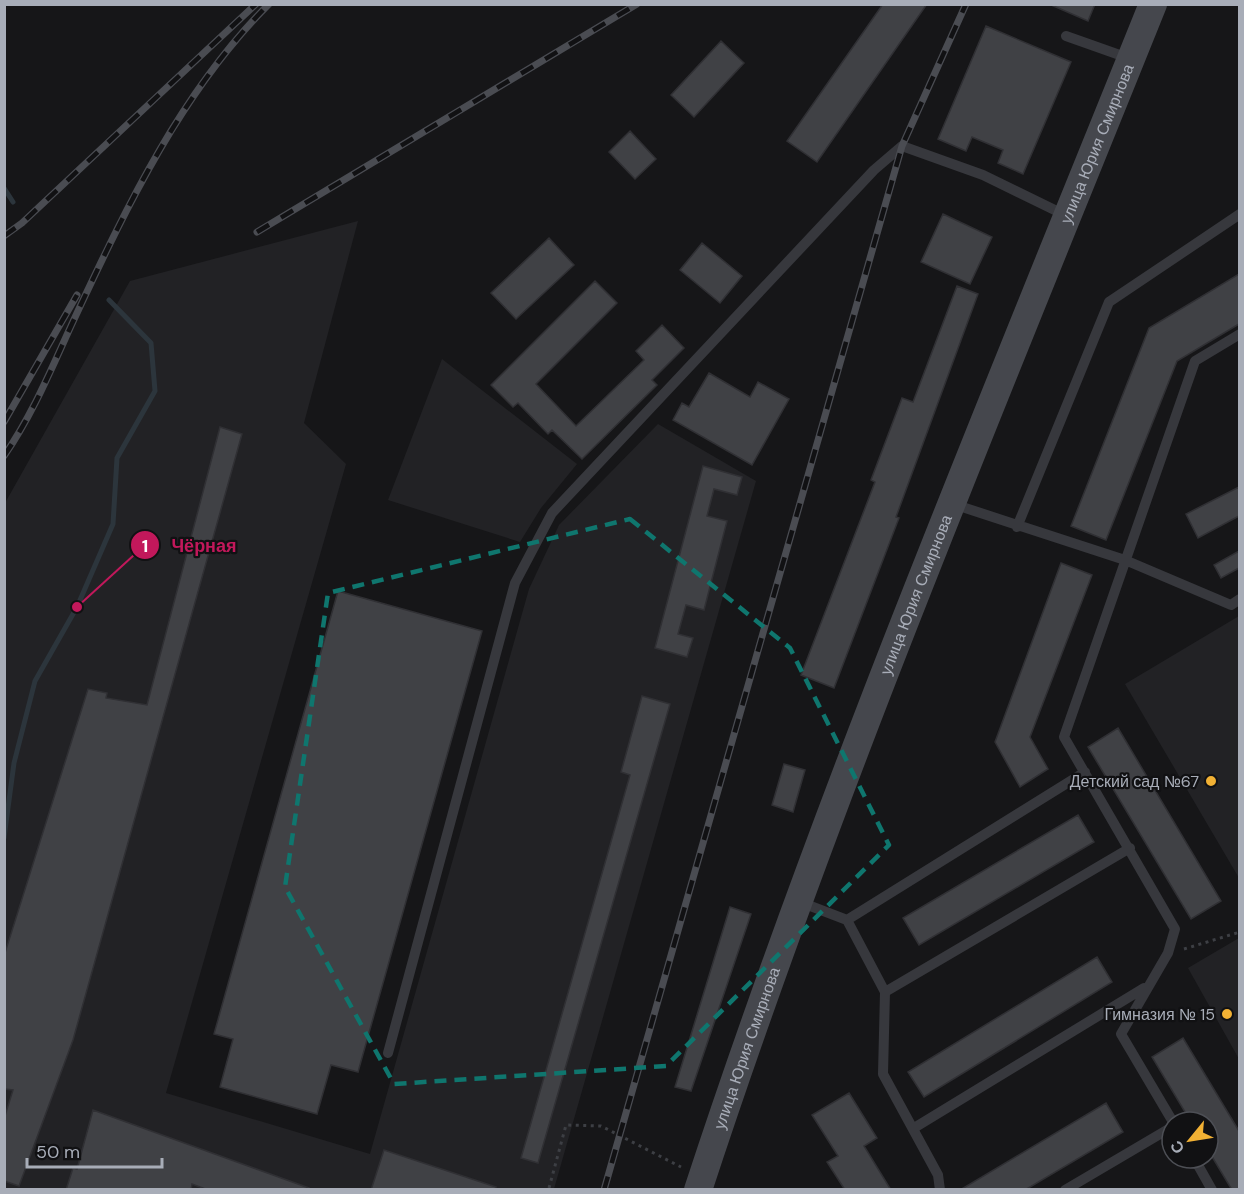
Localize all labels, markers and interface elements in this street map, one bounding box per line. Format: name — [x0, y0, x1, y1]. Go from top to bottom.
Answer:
street label: улица Юрия Смирнова — [1055, 61, 1139, 227]
street label: улица Юрия Смирнова — [875, 511, 957, 678]
callout: Чёрная — [130, 527, 249, 563]
text: 1 — [142, 534, 148, 558]
text: Чёрная — [171, 534, 237, 558]
place label: Детский сад №67 — [1070, 771, 1199, 792]
marker: Детский сад №67 — [1204, 774, 1218, 788]
street label: улица Юрия Смирнова — [709, 964, 785, 1132]
place label: Гимназия № 15 — [1104, 1004, 1215, 1025]
marker: Гимназия № 15 — [1220, 1007, 1234, 1021]
north arrow — [1160, 1110, 1220, 1170]
scale bar — [27, 1131, 162, 1169]
text: С — [1165, 1137, 1189, 1158]
text: 50 m — [36, 1140, 80, 1164]

